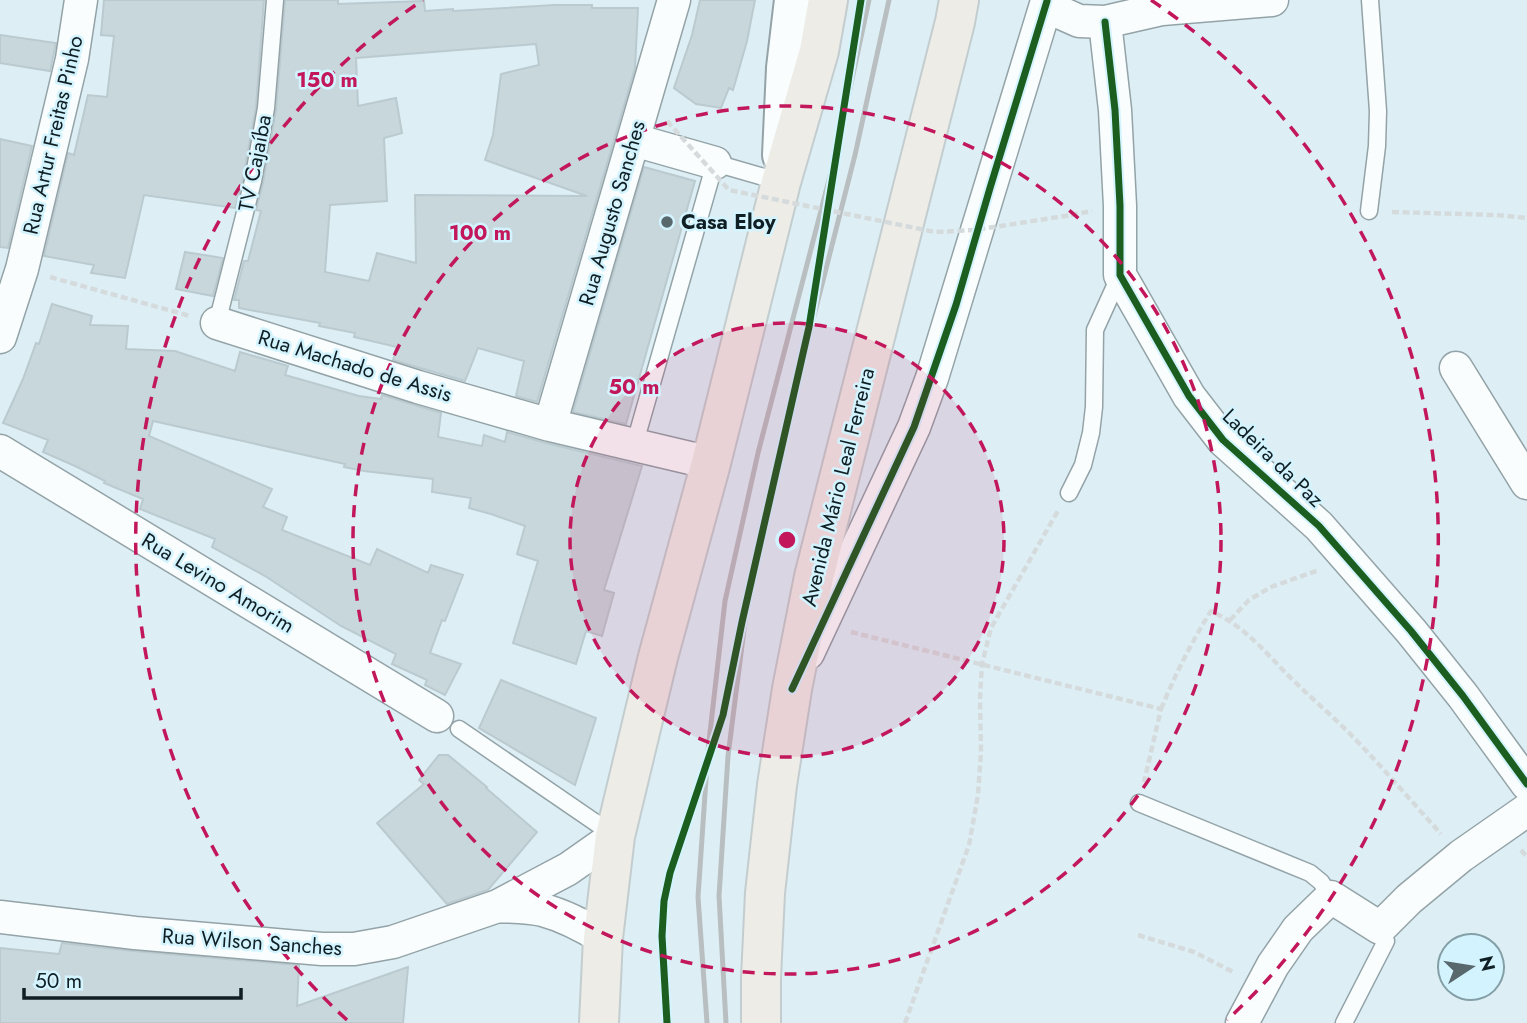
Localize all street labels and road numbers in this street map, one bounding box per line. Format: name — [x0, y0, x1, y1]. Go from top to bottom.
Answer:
street label: Rua Artur Freitas Pinho — [16, 33, 90, 237]
street label: TV Cajaíba — [231, 112, 279, 214]
street label: Rua Augusto Sanches — [571, 117, 653, 309]
street label: Rua Machado de Assis — [255, 322, 455, 410]
street label: Avenida Mário Leal Ferreira — [794, 365, 882, 609]
street label: Ladeira da Paz — [1216, 402, 1331, 514]
street label: Rua Levino Amorim — [136, 525, 300, 641]
street label: Rua Wilson Sanches — [161, 921, 343, 963]

